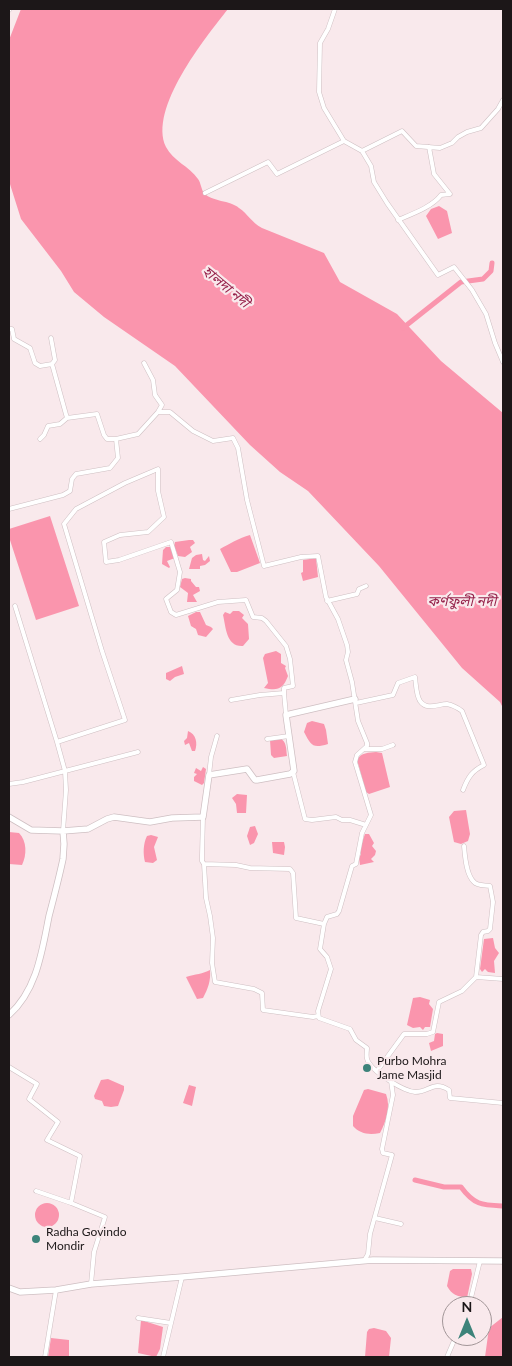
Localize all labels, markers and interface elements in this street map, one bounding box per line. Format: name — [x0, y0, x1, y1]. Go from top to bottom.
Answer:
water label: হালদা নদী — [199, 263, 253, 311]
water label: কর্ণফুলী নদী — [428, 593, 496, 609]
place label: Purbo Mohra Jame Masjid — [377, 1054, 446, 1082]
marker: Purbo Mohra Jame Masjid — [361, 1062, 373, 1074]
place label: Radha Govindo Mondir — [46, 1225, 126, 1253]
marker: Radha Govindo Mondir — [30, 1233, 42, 1245]
north arrow — [442, 1296, 492, 1346]
text: N — [462, 1298, 472, 1315]

